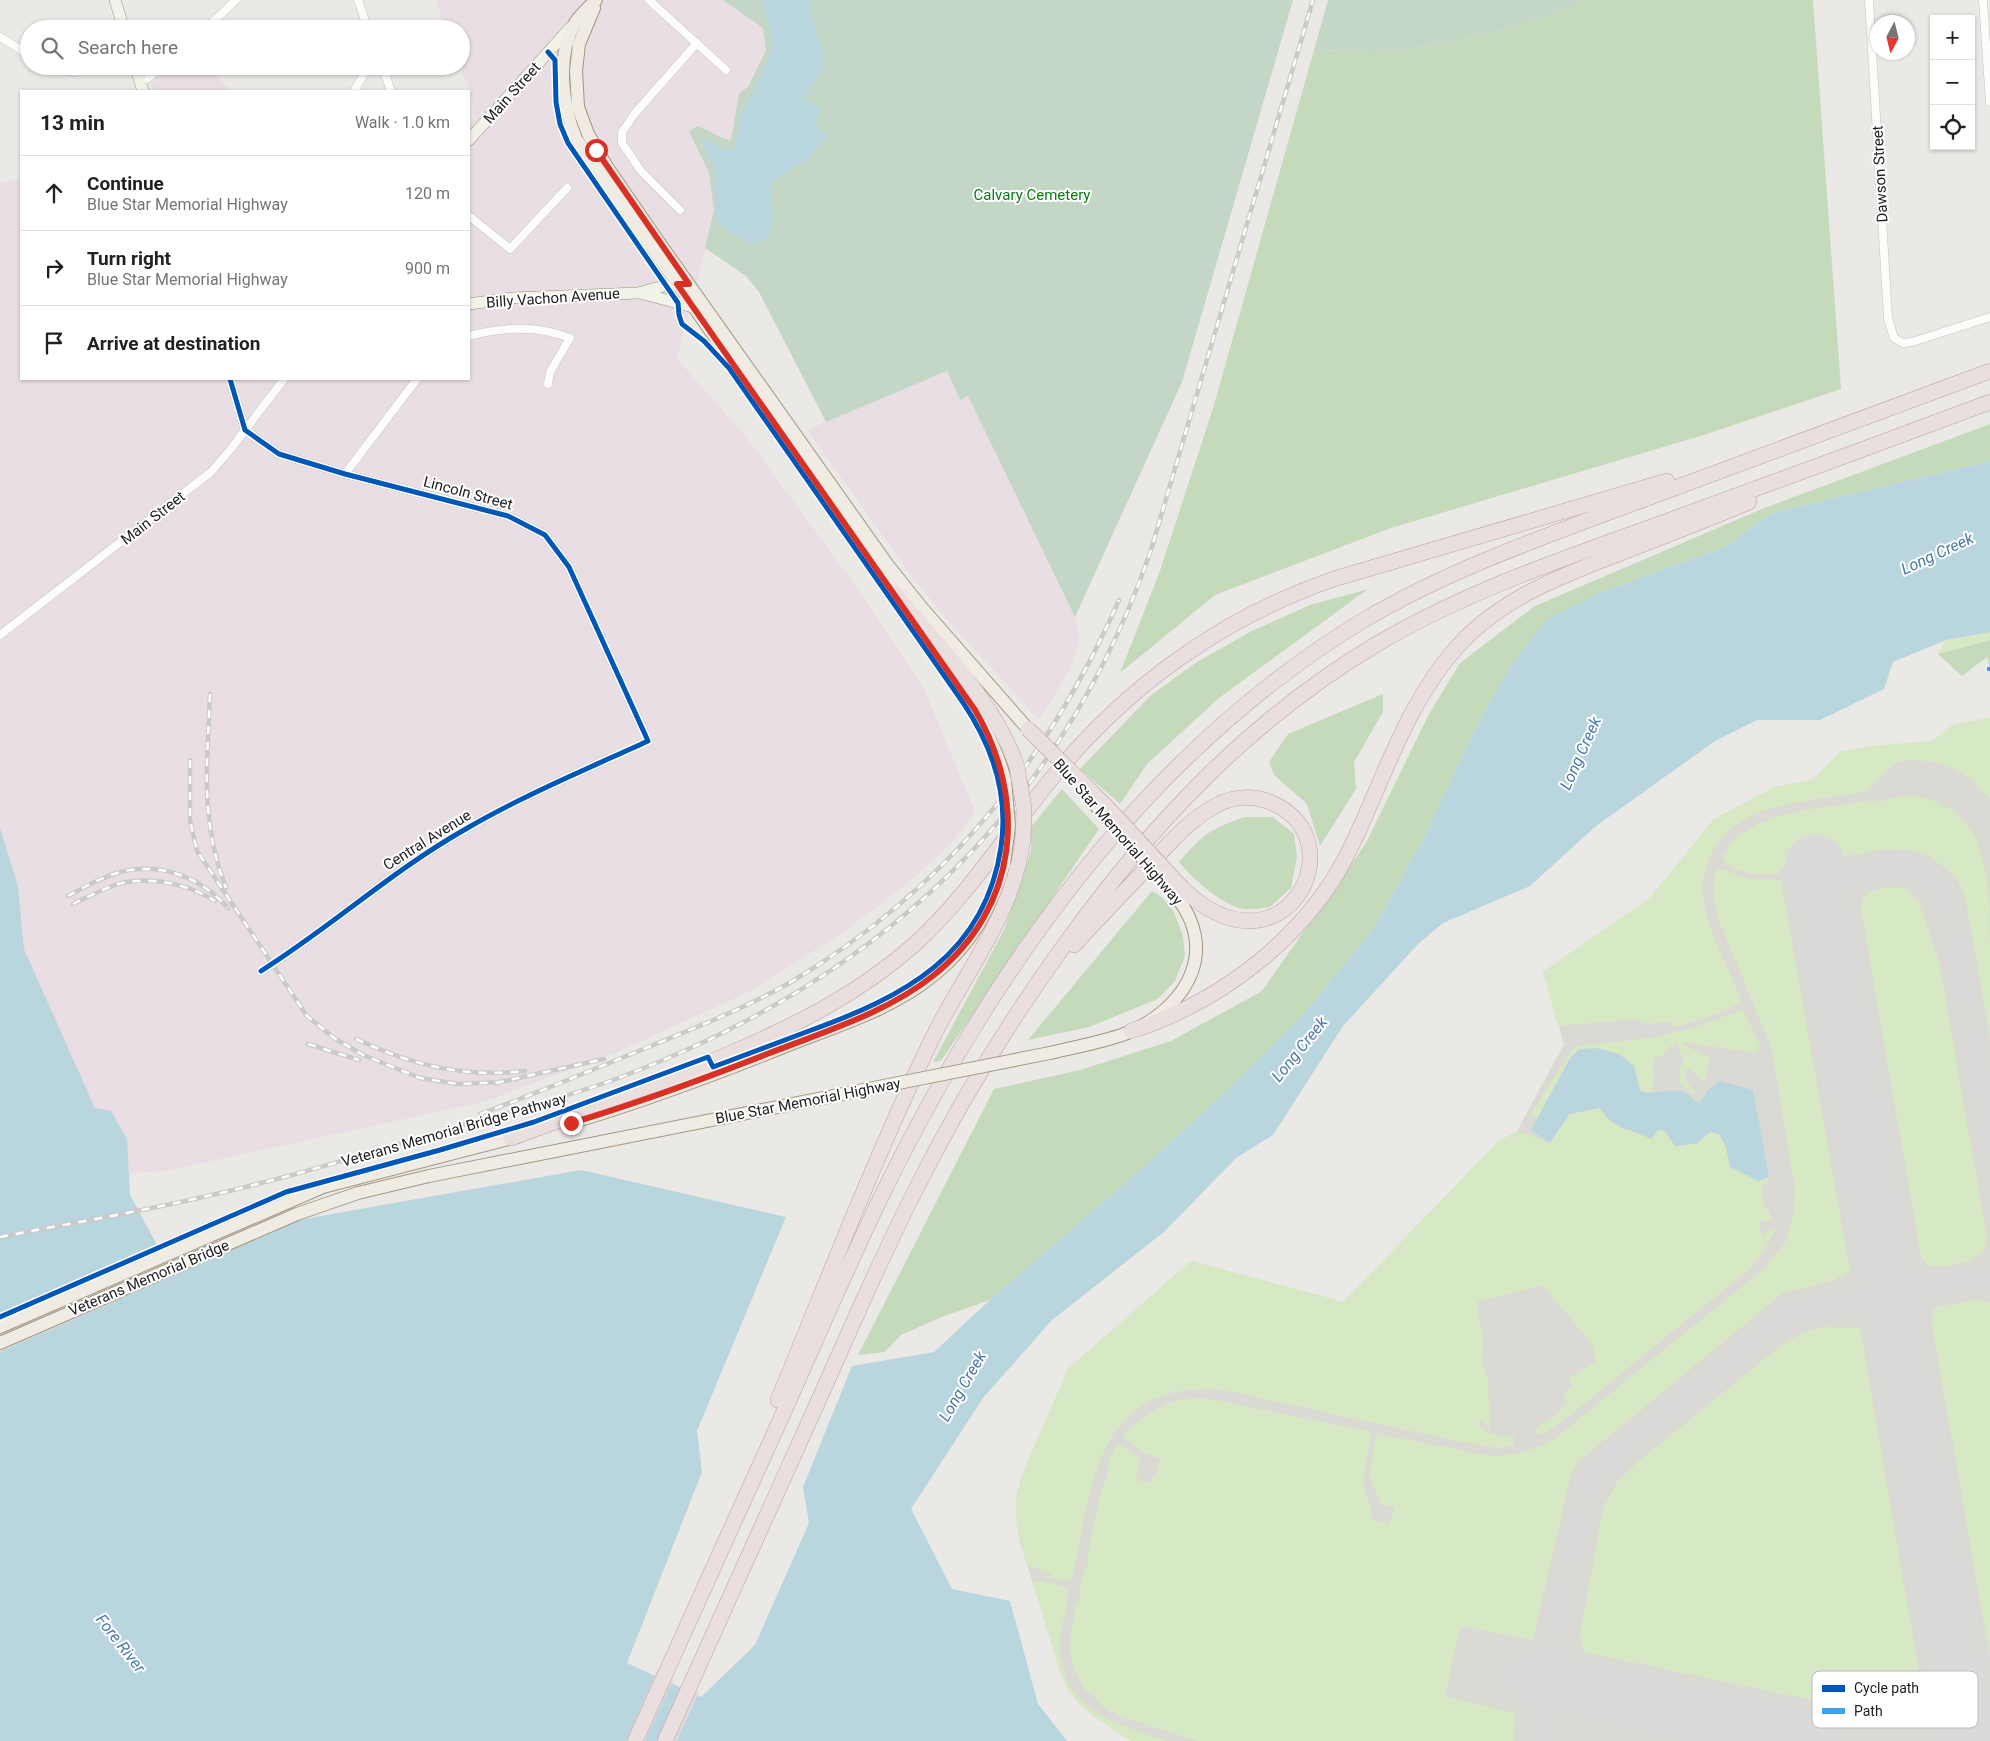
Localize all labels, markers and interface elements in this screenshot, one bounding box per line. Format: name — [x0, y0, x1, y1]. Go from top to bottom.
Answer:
north arrow — [1870, 15, 1915, 60]
map controls — [1930, 15, 1975, 150]
button: + — [1930, 15, 1975, 60]
search box — [20, 20, 470, 75]
icon: search — [38, 34, 66, 62]
text: Search here — [78, 36, 178, 59]
street label: Main Street — [480, 58, 544, 127]
button: − — [1930, 60, 1975, 105]
button: locate — [1930, 105, 1975, 150]
text: 13 min — [40, 111, 105, 135]
text: Walk · 1.0 km — [355, 113, 450, 132]
street label: Dawson Street — [1868, 125, 1892, 223]
route start — [585, 139, 608, 162]
text: Continue — [87, 172, 164, 195]
icon: ahead — [40, 179, 68, 207]
text: 120 m — [405, 184, 450, 203]
park label: Calvary Cemetery — [974, 186, 1090, 204]
text: Blue Star Memorial Highway — [87, 195, 288, 214]
text: Turn right — [87, 247, 171, 270]
icon: right — [40, 254, 68, 282]
text: 900 m — [405, 259, 450, 278]
text: Blue Star Memorial Highway — [87, 270, 288, 289]
street label: Billy Vachon Avenue — [485, 284, 621, 312]
icon: arrive — [40, 329, 68, 357]
text: Arrive at destination — [87, 332, 260, 355]
street label: Lincoln Street — [421, 472, 515, 514]
street label: Main Street — [117, 487, 189, 549]
water label: Long Creek — [1898, 528, 1978, 579]
water label: Long Creek — [1556, 713, 1605, 793]
street label: Blue Star Memorial Highway — [1049, 755, 1187, 909]
street label: Central Avenue — [380, 806, 474, 874]
water label: Long Creek — [1267, 1012, 1332, 1086]
street label: Blue Star Memorial Highway — [714, 1074, 902, 1128]
street label: Veterans Memorial Bridge Pathway — [339, 1089, 569, 1171]
route end — [560, 1112, 583, 1135]
street label: Veterans Memorial Bridge — [66, 1236, 232, 1320]
water label: Long Creek — [935, 1347, 991, 1425]
water label: Fore River — [92, 1610, 150, 1677]
legend — [1812, 1671, 1978, 1728]
text: Cycle path — [1854, 1680, 1919, 1696]
text: Path — [1854, 1703, 1883, 1719]

